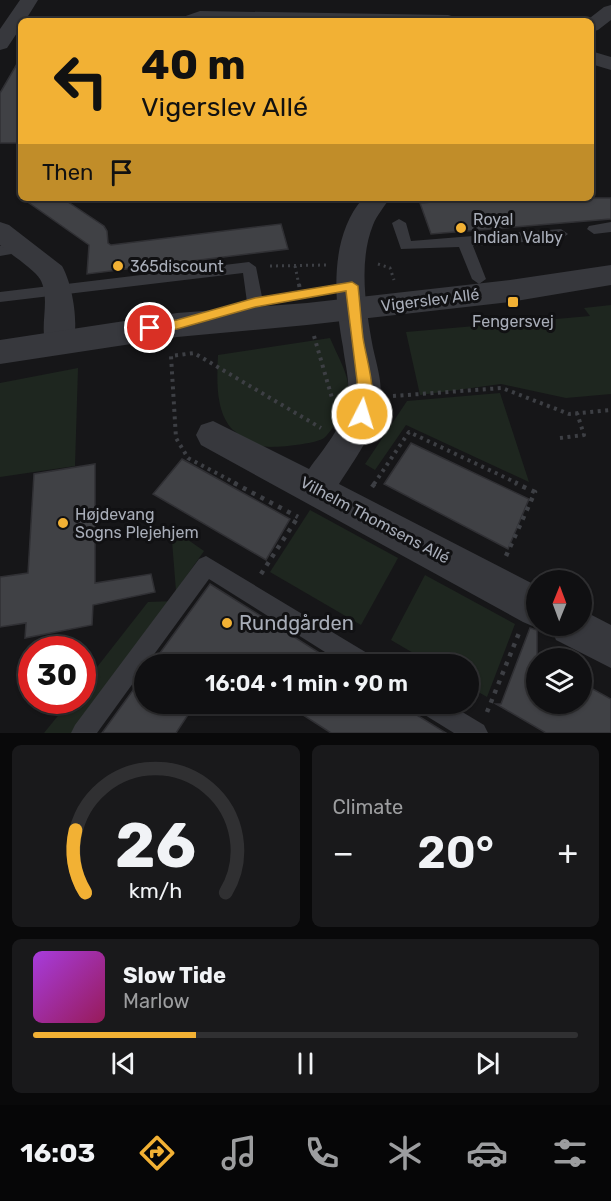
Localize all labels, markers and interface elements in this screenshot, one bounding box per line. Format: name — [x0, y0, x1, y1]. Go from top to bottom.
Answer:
text: 40 m — [141, 40, 246, 90]
icon: left — [42, 42, 120, 120]
text: Vigerslev Allé — [141, 91, 308, 123]
icon: arrive — [105, 156, 138, 189]
text: Then — [42, 159, 93, 186]
place label: Royal Indian Valby — [473, 210, 563, 247]
marker: Royal Indian Valby — [454, 221, 468, 235]
place label: 365discount — [130, 257, 224, 276]
marker: 365discount — [111, 259, 125, 273]
street label: Vigerslev Allé — [380, 285, 480, 315]
marker: Fengersvej — [506, 295, 520, 309]
pin — [124, 302, 175, 353]
icon: arrive — [133, 311, 166, 344]
place label: Fengersvej — [472, 312, 554, 331]
position arrow — [330, 382, 394, 446]
street label: Vilhelm Thomsens Allé — [297, 473, 453, 567]
place label: Højdevang Sogns Plejehjem — [75, 505, 199, 542]
marker: Højdevang Sogns Plejehjem — [56, 516, 70, 530]
north arrow — [526, 570, 592, 636]
map controls — [526, 570, 592, 714]
place label: Rundgården — [239, 611, 354, 635]
marker: Rundgården — [220, 616, 234, 630]
speed limit sign: 30 — [18, 636, 96, 714]
button: layers — [526, 648, 592, 714]
text: 16:04 · 1 min · 90 m — [205, 670, 408, 697]
text: Climate — [333, 795, 403, 819]
text: 26 — [115, 809, 196, 883]
text: 20° — [417, 826, 494, 879]
text: − — [333, 833, 354, 872]
text: + — [557, 833, 578, 872]
text: km/h — [129, 878, 183, 903]
text: Slow Tide — [123, 962, 226, 989]
text: Marlow — [123, 989, 190, 1013]
icon: previous — [107, 1047, 140, 1080]
icon: pause — [289, 1047, 322, 1080]
icon: next — [471, 1047, 504, 1080]
icon: directions — [136, 1132, 178, 1174]
icon: music — [218, 1132, 260, 1174]
icon: phone — [301, 1132, 343, 1174]
icon: climate — [384, 1132, 426, 1174]
icon: car — [466, 1132, 508, 1174]
icon: filters — [549, 1132, 591, 1174]
text: 16:03 — [20, 1137, 95, 1169]

